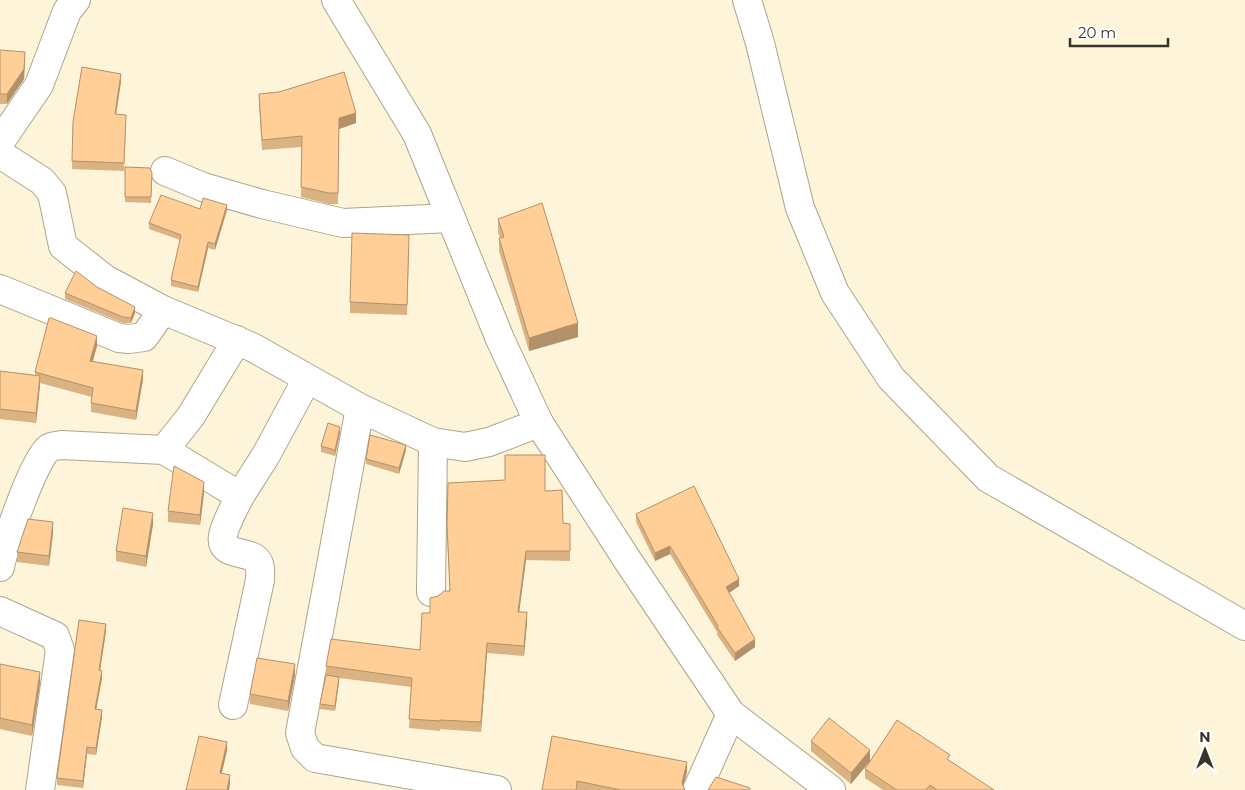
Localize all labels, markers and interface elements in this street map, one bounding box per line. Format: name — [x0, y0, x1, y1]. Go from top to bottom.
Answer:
scale bar — [1070, 15, 1168, 47]
text: 20 m — [1078, 23, 1116, 42]
north arrow — [1180, 725, 1230, 775]
text: N — [1199, 728, 1211, 746]

